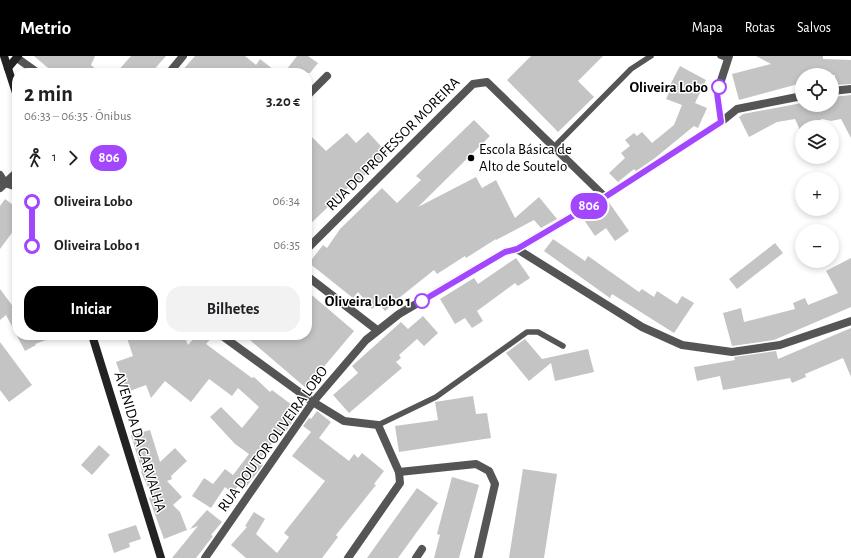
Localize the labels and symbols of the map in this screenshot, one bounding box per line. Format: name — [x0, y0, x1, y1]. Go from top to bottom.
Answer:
street label: RUA DO PROFESSOR MOREIRA — [323, 74, 463, 214]
marker: Oliveira Lobo — [711, 79, 727, 95]
place label: Oliveira Lobo — [629, 80, 708, 95]
place label: Escola Básica de Alto de Soutelo — [479, 142, 572, 174]
marker: Escola Básica de Alto de Soutelo — [466, 153, 476, 163]
line badge: 806 — [566, 193, 612, 219]
marker: Oliveira Lobo 1 — [414, 293, 430, 309]
place label: Oliveira Lobo 1 — [325, 294, 411, 309]
street label: RUA DOUTOR OLIVEIRA LOBO — [215, 364, 331, 514]
street label: AVENIDA DA CARVALHA — [111, 370, 169, 514]

